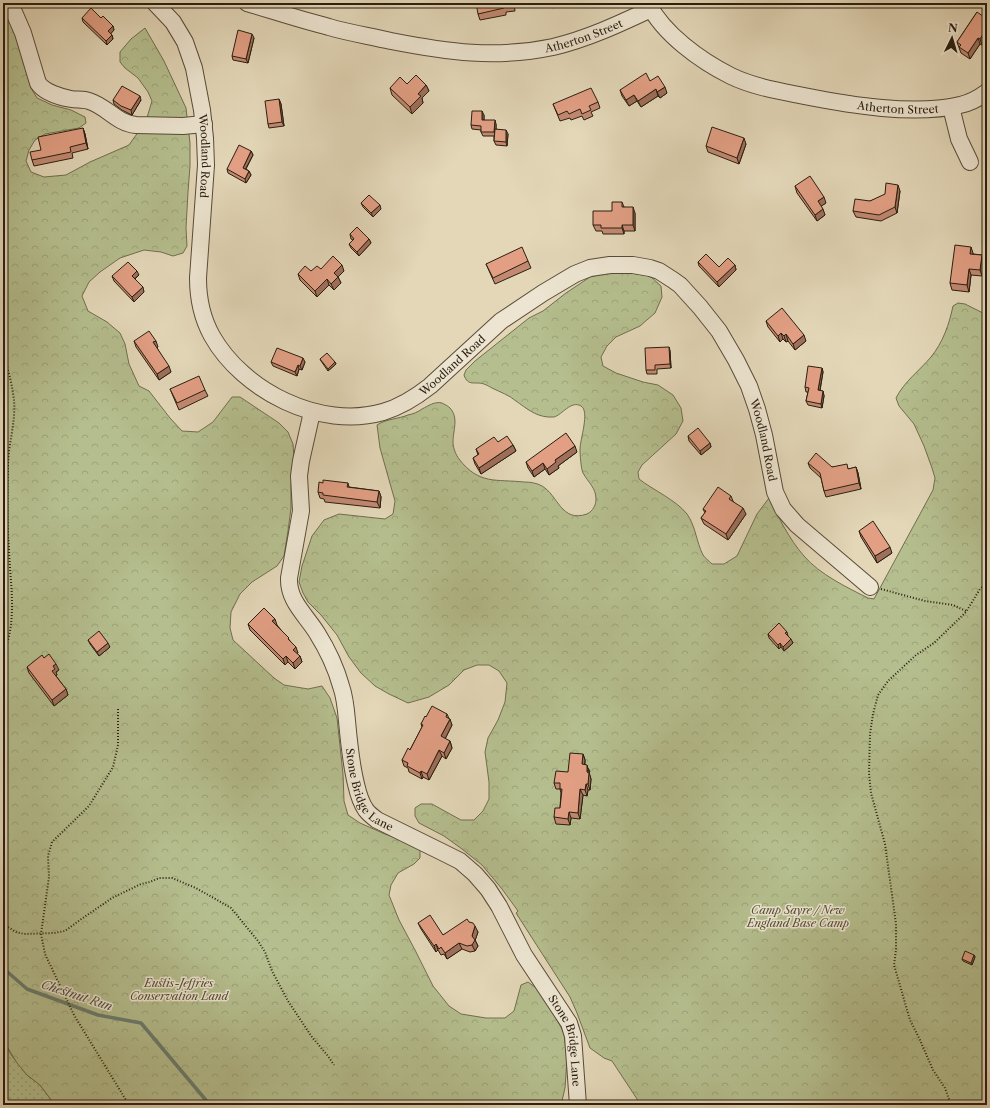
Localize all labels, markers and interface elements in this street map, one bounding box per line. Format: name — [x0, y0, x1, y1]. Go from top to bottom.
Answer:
street label: Atherton Street — [543, 16, 625, 56]
north arrow — [932, 18, 972, 58]
text: N — [947, 21, 959, 35]
street label: Atherton Street — [855, 98, 939, 117]
street label: Woodland Road — [195, 112, 213, 199]
street label: Woodland Road — [416, 332, 488, 399]
street label: Woodland Road — [747, 396, 780, 483]
street label: Stone Bridge Lane — [343, 747, 396, 834]
park label: Camp Sayre / New England Base Camp — [746, 903, 849, 930]
water label: Chestnut Run — [40, 976, 114, 1014]
park label: Eustis-Jeffries Conservation Land — [130, 976, 229, 1003]
street label: Stone Bridge Lane — [545, 992, 584, 1087]

